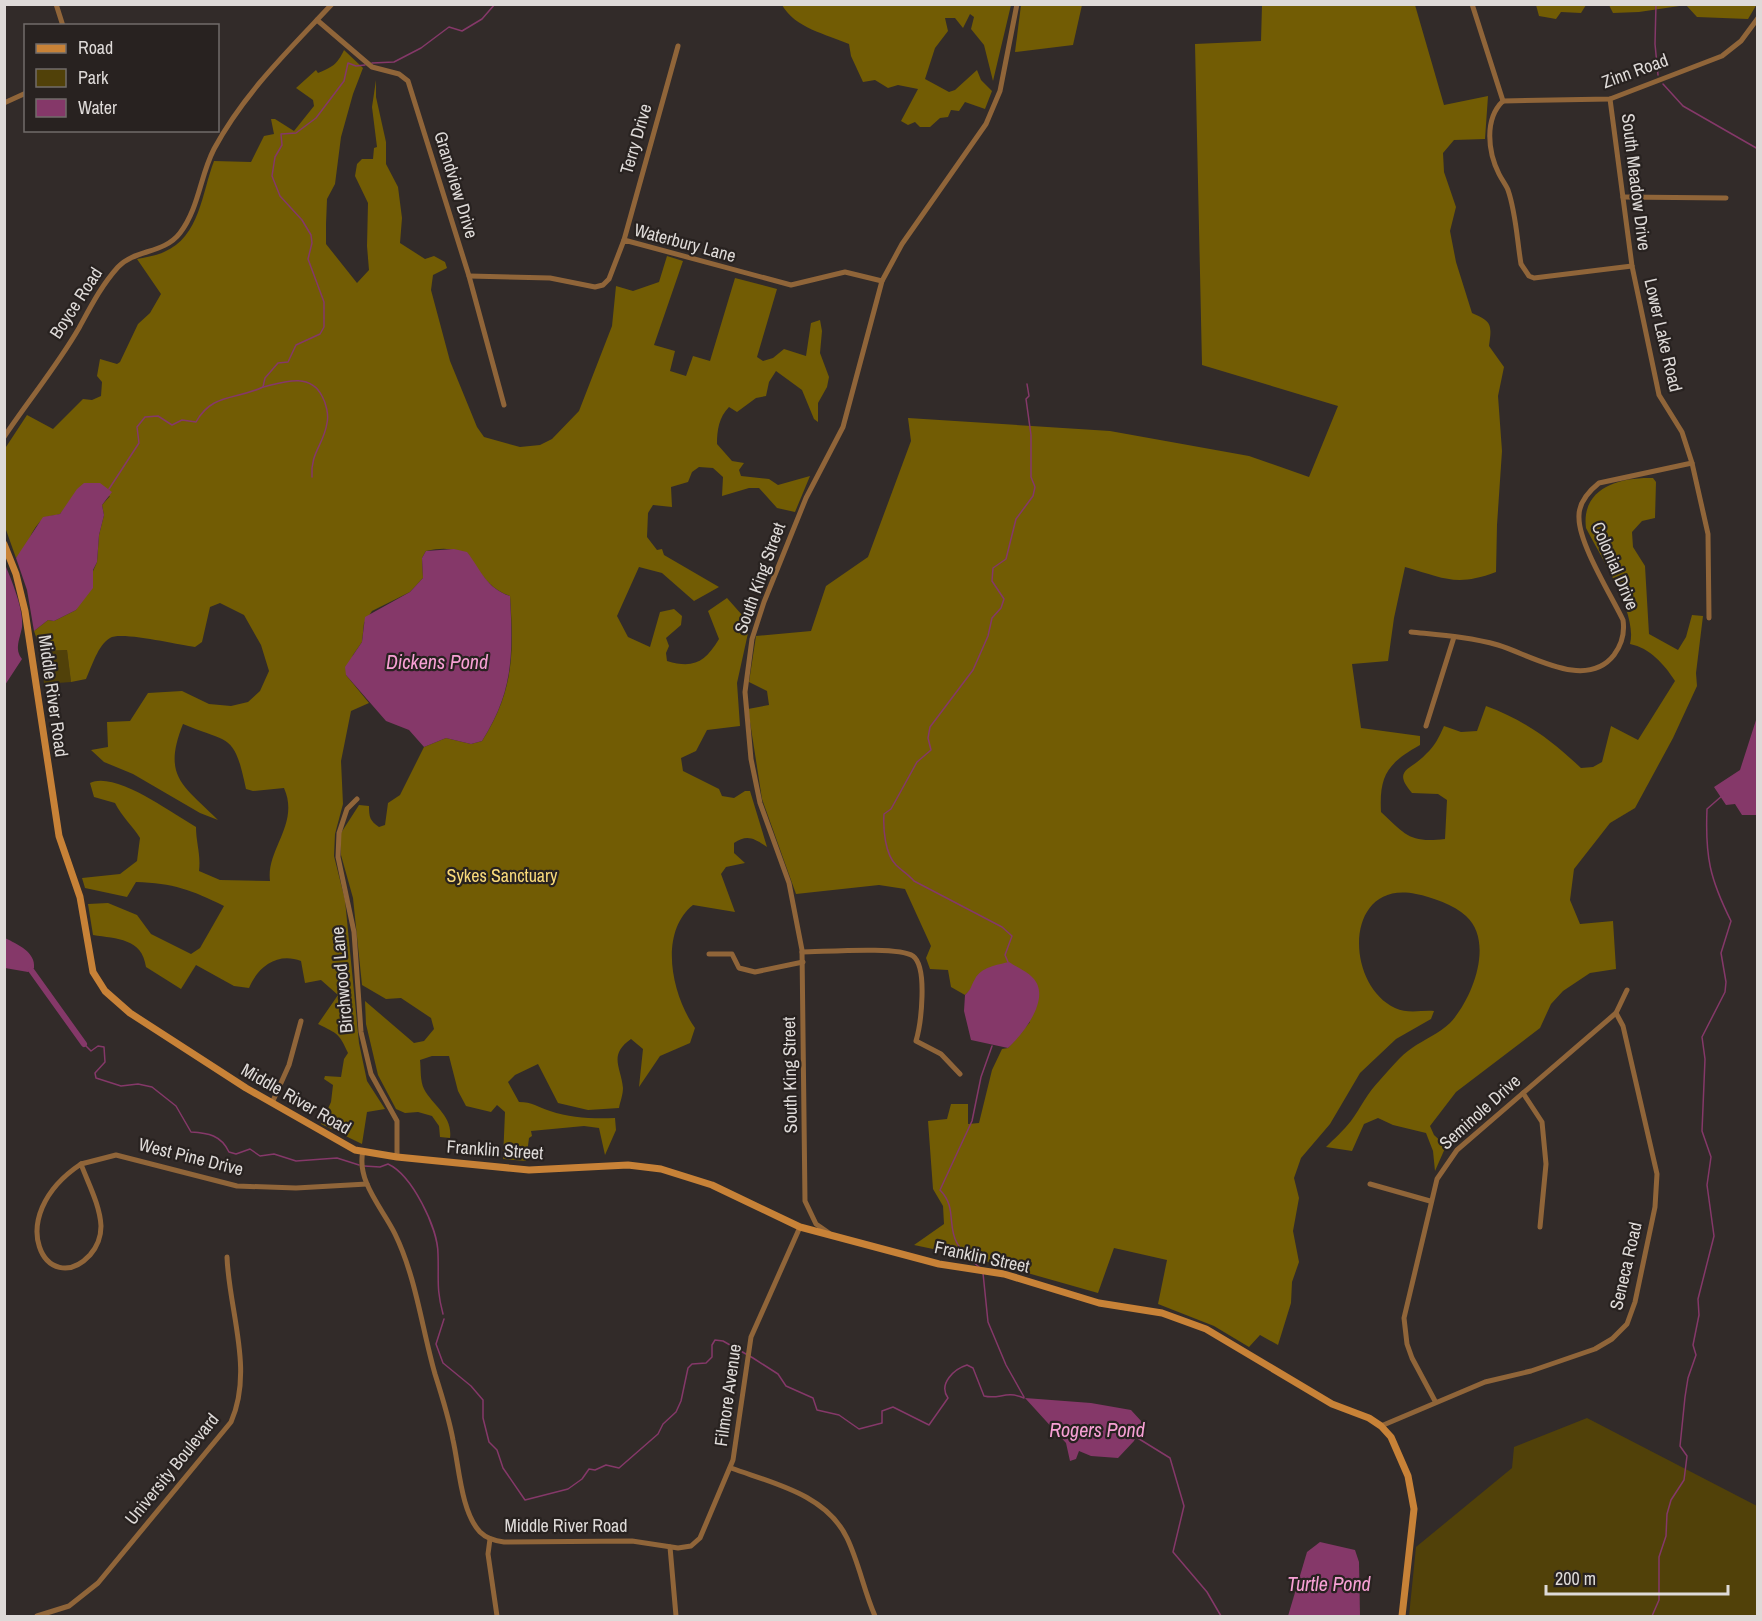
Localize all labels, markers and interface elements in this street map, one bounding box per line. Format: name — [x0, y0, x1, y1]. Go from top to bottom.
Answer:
legend — [24, 24, 219, 132]
text: Road — [78, 35, 113, 60]
street label: Zinn Road — [1598, 47, 1671, 94]
text: Park — [78, 65, 109, 90]
text: Water — [78, 95, 117, 120]
street label: Terry Drive — [614, 101, 657, 177]
street label: South Meadow Drive — [1616, 112, 1657, 252]
street label: Grandview Drive — [428, 128, 485, 241]
street label: Waterbury Lane — [631, 217, 739, 268]
street label: Boyce Road — [43, 262, 108, 343]
street label: Lower Lake Road — [1638, 276, 1689, 394]
street label: Colonial Drive — [1586, 518, 1645, 614]
street label: South King Street — [728, 519, 791, 637]
street label: Middle River Road — [33, 633, 74, 759]
water label: Dickens Pond — [386, 648, 489, 675]
park label: Sykes Sanctuary — [447, 863, 558, 888]
street label: Birchwood Lane — [324, 926, 359, 1034]
street label: South King Street — [776, 1017, 803, 1133]
street label: Middle River Road — [237, 1057, 356, 1140]
street label: Seminole Drive — [1434, 1068, 1526, 1155]
street label: West Pine Drive — [136, 1131, 246, 1182]
street label: Franklin Street — [446, 1134, 544, 1165]
street label: Seneca Road — [1603, 1219, 1648, 1312]
street label: Franklin Street — [932, 1234, 1032, 1279]
street label: Filmore Avenue — [708, 1342, 747, 1448]
street label: University Boulevard — [119, 1408, 224, 1530]
water label: Rogers Pond — [1049, 1416, 1146, 1443]
street label: Middle River Road — [504, 1513, 628, 1538]
scale bar — [1546, 1558, 1728, 1596]
text: 200 m — [1555, 1566, 1596, 1591]
water label: Turtle Pond — [1287, 1570, 1372, 1597]

